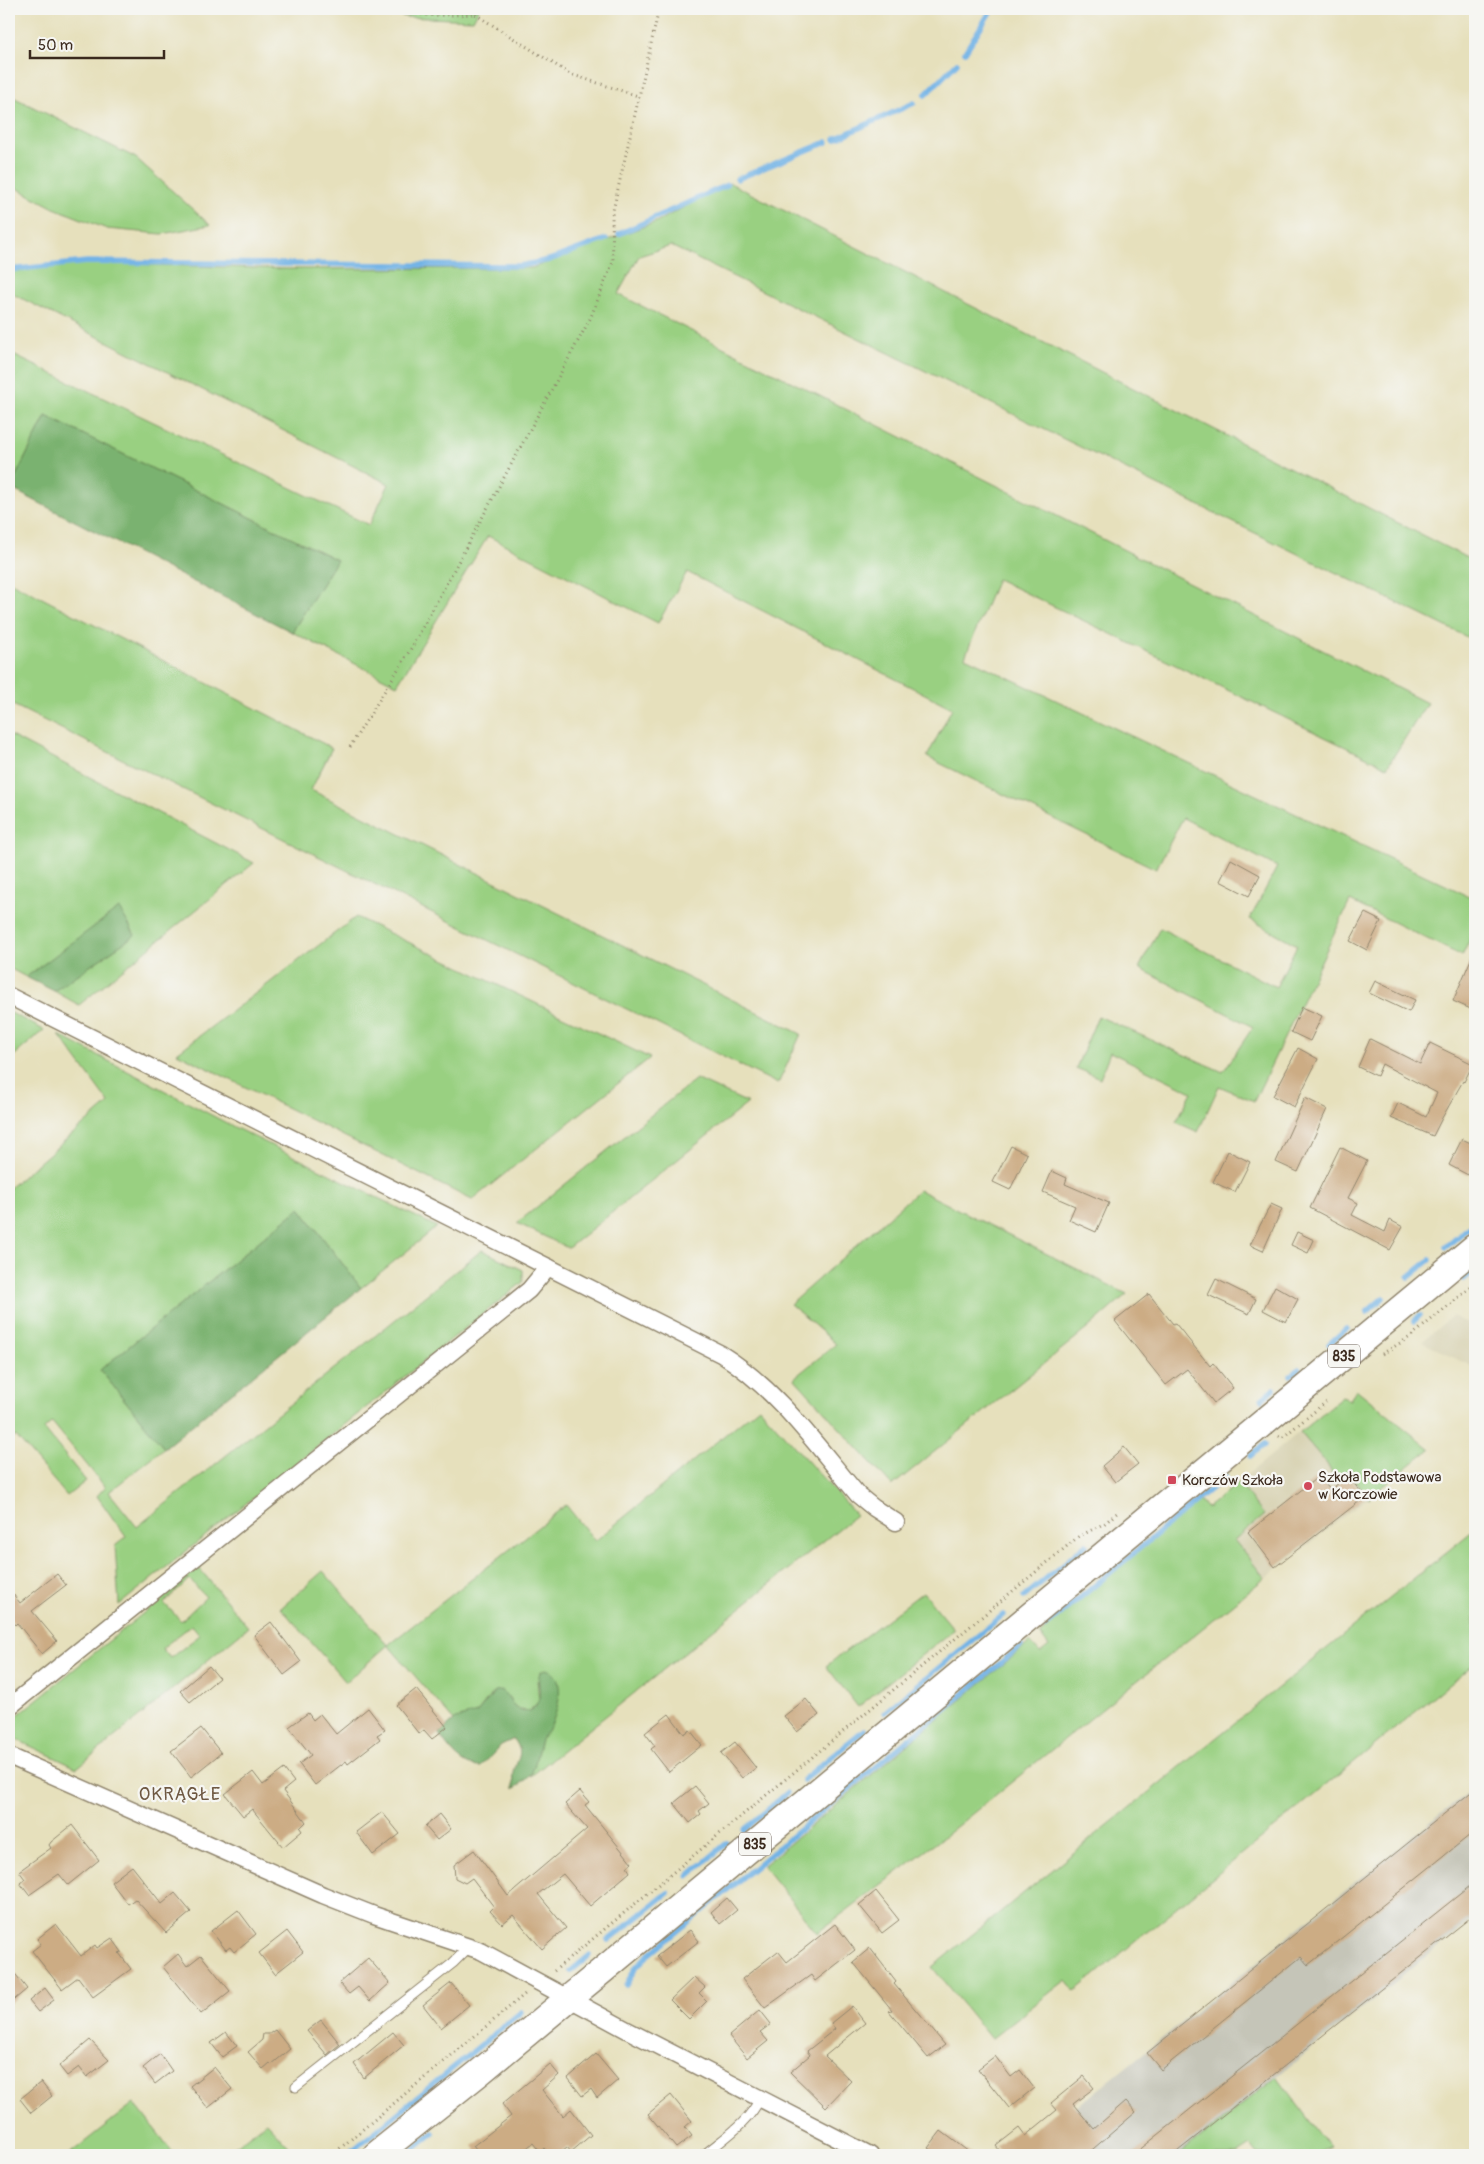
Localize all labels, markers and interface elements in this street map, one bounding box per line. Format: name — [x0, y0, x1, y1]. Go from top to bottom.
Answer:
scale bar — [30, 28, 164, 60]
text: 50 m — [38, 36, 73, 55]
road number: 835 — [1328, 1344, 1360, 1368]
place label: Szkoła Podstawowa w Korczowie — [1318, 1468, 1441, 1504]
place label: Korczów Szkoła — [1182, 1471, 1283, 1490]
marker: Korczów Szkoła — [1166, 1474, 1178, 1486]
marker: Szkoła Podstawowa w Korczowie — [1302, 1480, 1314, 1492]
district label: OKRĄGŁE — [139, 1783, 221, 1806]
road number: 835 — [739, 1832, 771, 1856]

